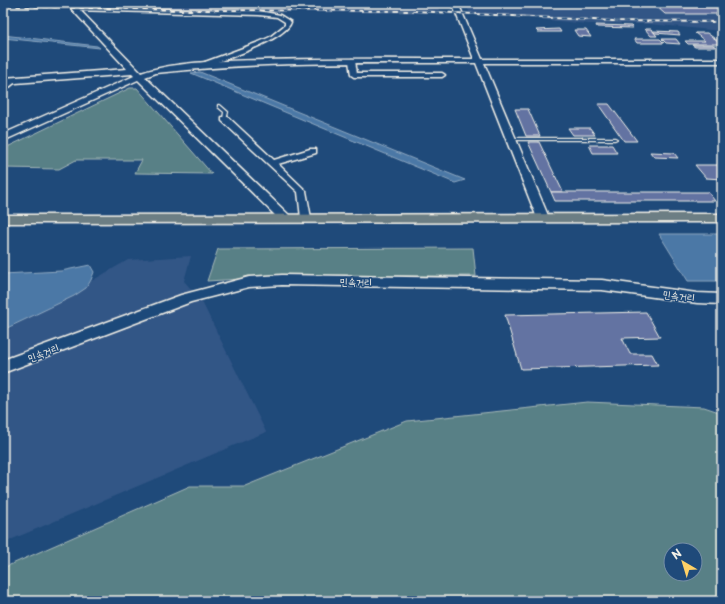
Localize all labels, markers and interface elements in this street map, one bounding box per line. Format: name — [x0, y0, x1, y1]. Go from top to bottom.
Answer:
street label: 민속거리 — [340, 273, 372, 289]
street label: 민속거리 — [662, 286, 696, 304]
street label: 민속거리 — [25, 339, 61, 365]
north arrow — [663, 542, 703, 582]
text: N — [668, 544, 685, 563]

